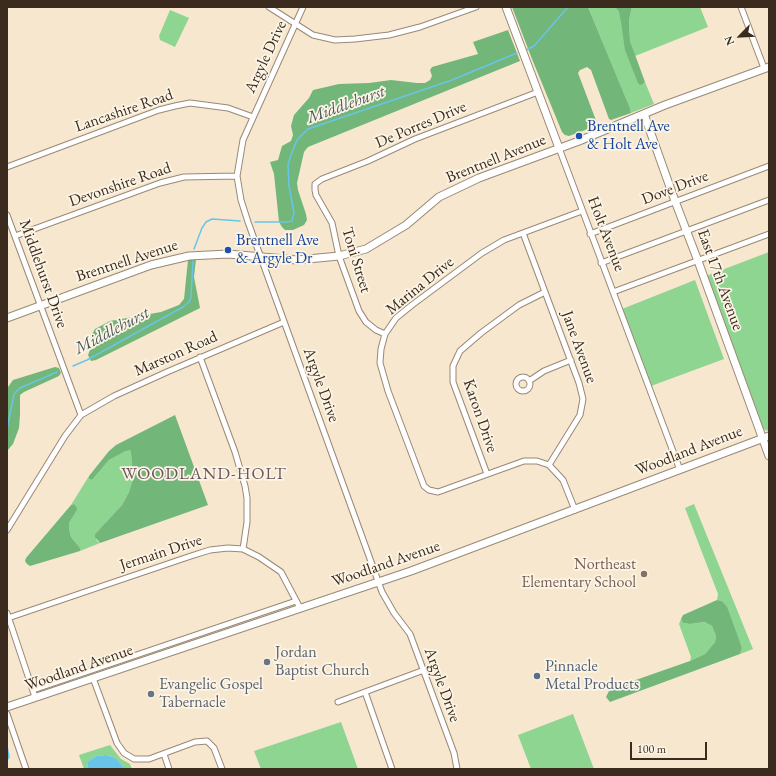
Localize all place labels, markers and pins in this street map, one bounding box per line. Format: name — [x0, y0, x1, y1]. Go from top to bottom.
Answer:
place label: Brentnell Ave & Holt Ave — [587, 117, 670, 155]
marker: Brentnell Ave & Holt Ave — [574, 131, 584, 141]
place label: Brentnell Ave & Argyle Dr — [236, 231, 319, 269]
marker: Brentnell Ave & Argyle Dr — [223, 245, 233, 255]
place label: Northeast Elementary School — [521, 555, 636, 593]
marker: Northeast Elementary School — [639, 569, 649, 579]
place label: Jordan Baptist Church — [275, 643, 370, 681]
marker: Jordan Baptist Church — [262, 657, 272, 667]
place label: Pinnacle Metal Products — [545, 657, 639, 695]
marker: Pinnacle Metal Products — [532, 671, 542, 681]
place label: Evangelic Gospel Tabernacle — [159, 675, 263, 713]
marker: Evangelic Gospel Tabernacle — [146, 689, 156, 699]

